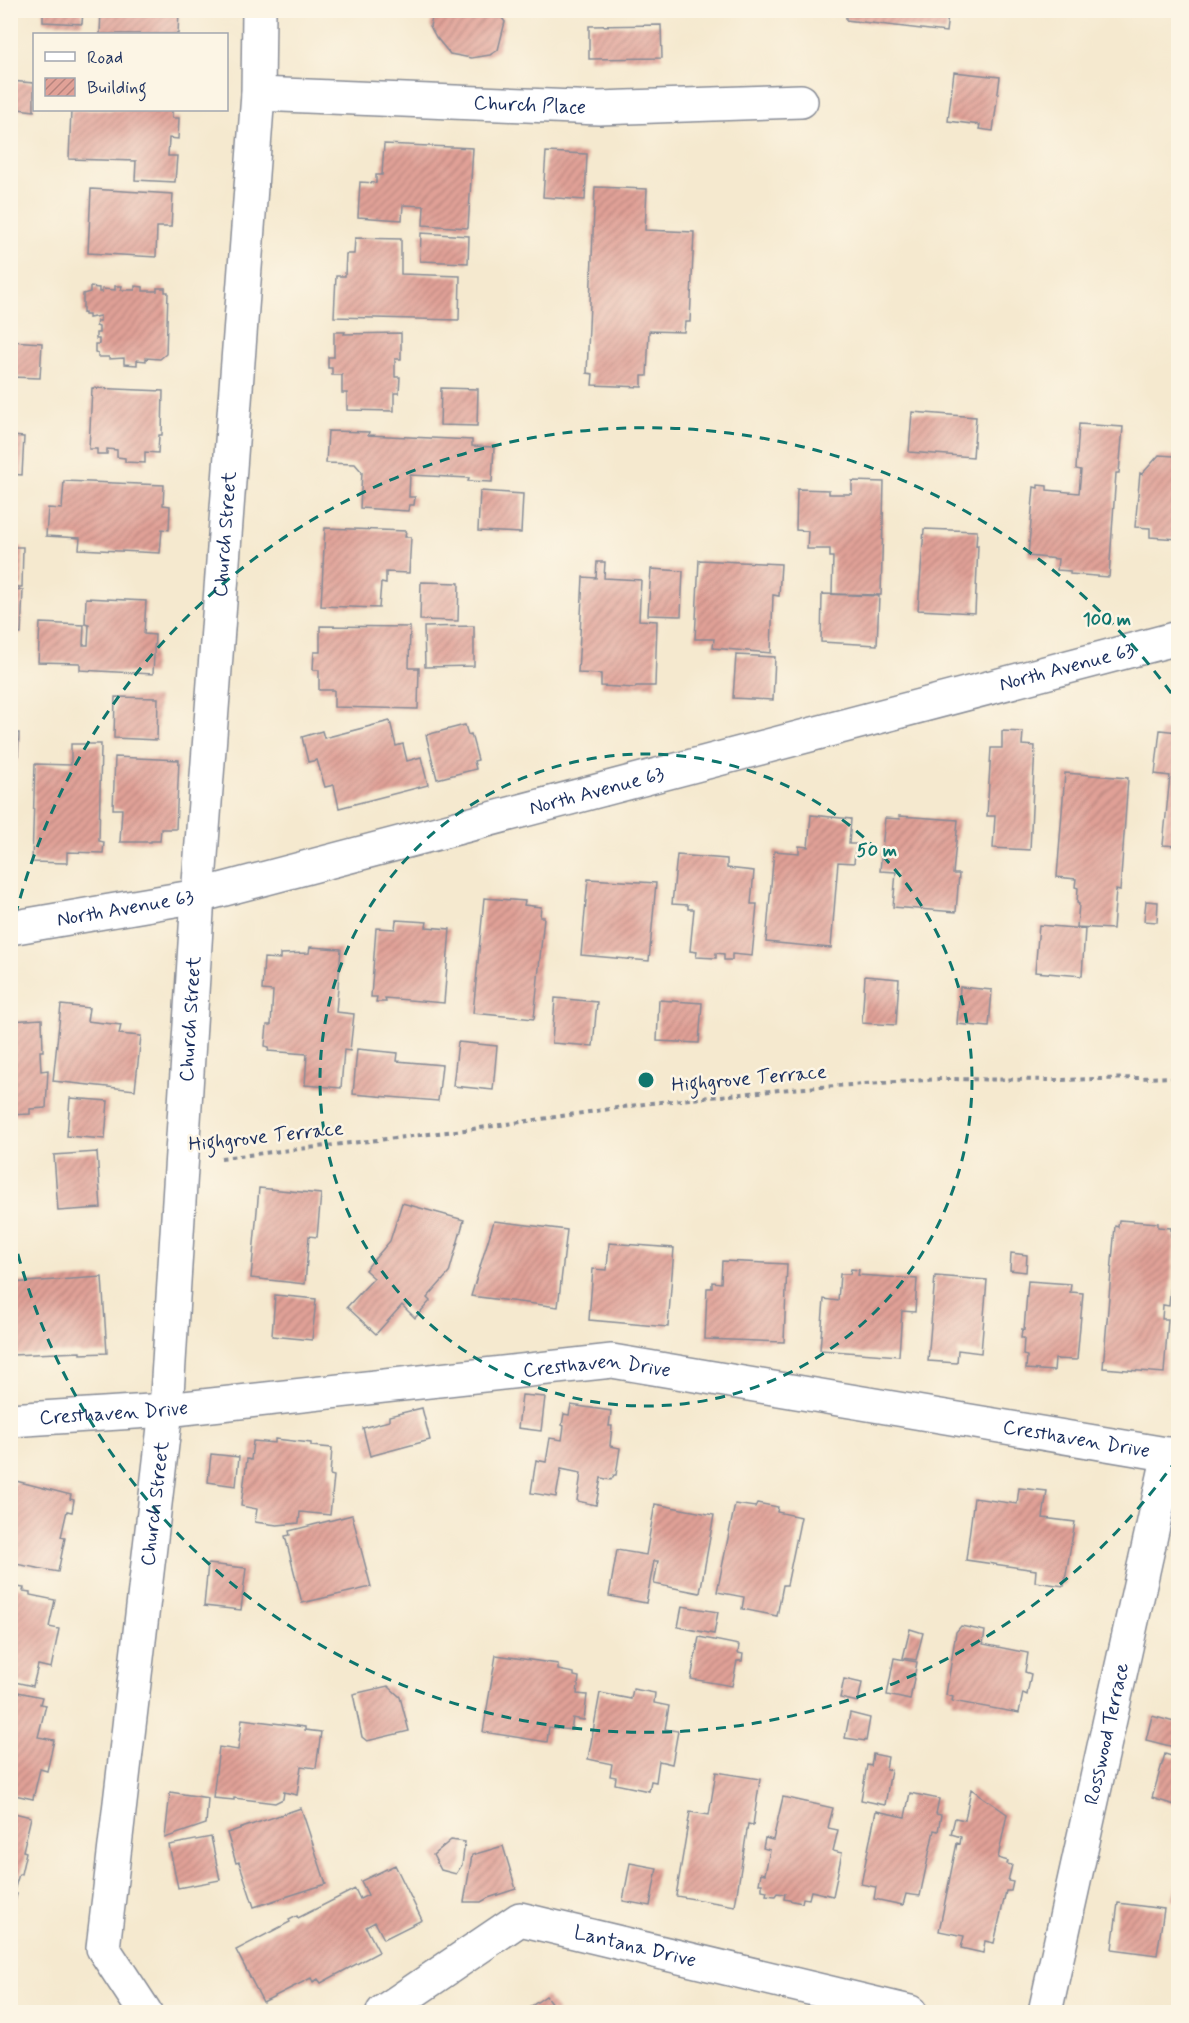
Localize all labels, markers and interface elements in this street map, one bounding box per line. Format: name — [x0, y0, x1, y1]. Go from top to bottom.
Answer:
legend — [33, 33, 228, 111]
text: Road — [87, 46, 123, 70]
text: Building — [87, 76, 147, 102]
street label: Church Place — [473, 89, 587, 121]
street label: Church Street — [207, 470, 243, 598]
text: 100 m — [1083, 608, 1131, 632]
street label: North Avenue 63 — [996, 637, 1137, 698]
street label: North Avenue 63 — [526, 760, 667, 822]
text: 50 m — [857, 839, 897, 863]
street label: North Avenue 63 — [55, 883, 196, 933]
street label: Church Street — [173, 955, 208, 1083]
street label: Highgrove Terrace — [670, 1059, 828, 1101]
centre of rings — [636, 1070, 656, 1090]
street label: Highgrove Terrace — [187, 1115, 345, 1161]
street label: Cresthaven Drive — [522, 1347, 673, 1384]
street label: Cresthaven Drive — [39, 1394, 190, 1432]
street label: Cresthaven Drive — [1001, 1413, 1152, 1465]
street label: Church Street — [134, 1439, 176, 1568]
street label: Rosswood Terrace — [1078, 1660, 1136, 1807]
street label: Lantana Drive — [571, 1919, 699, 1974]

